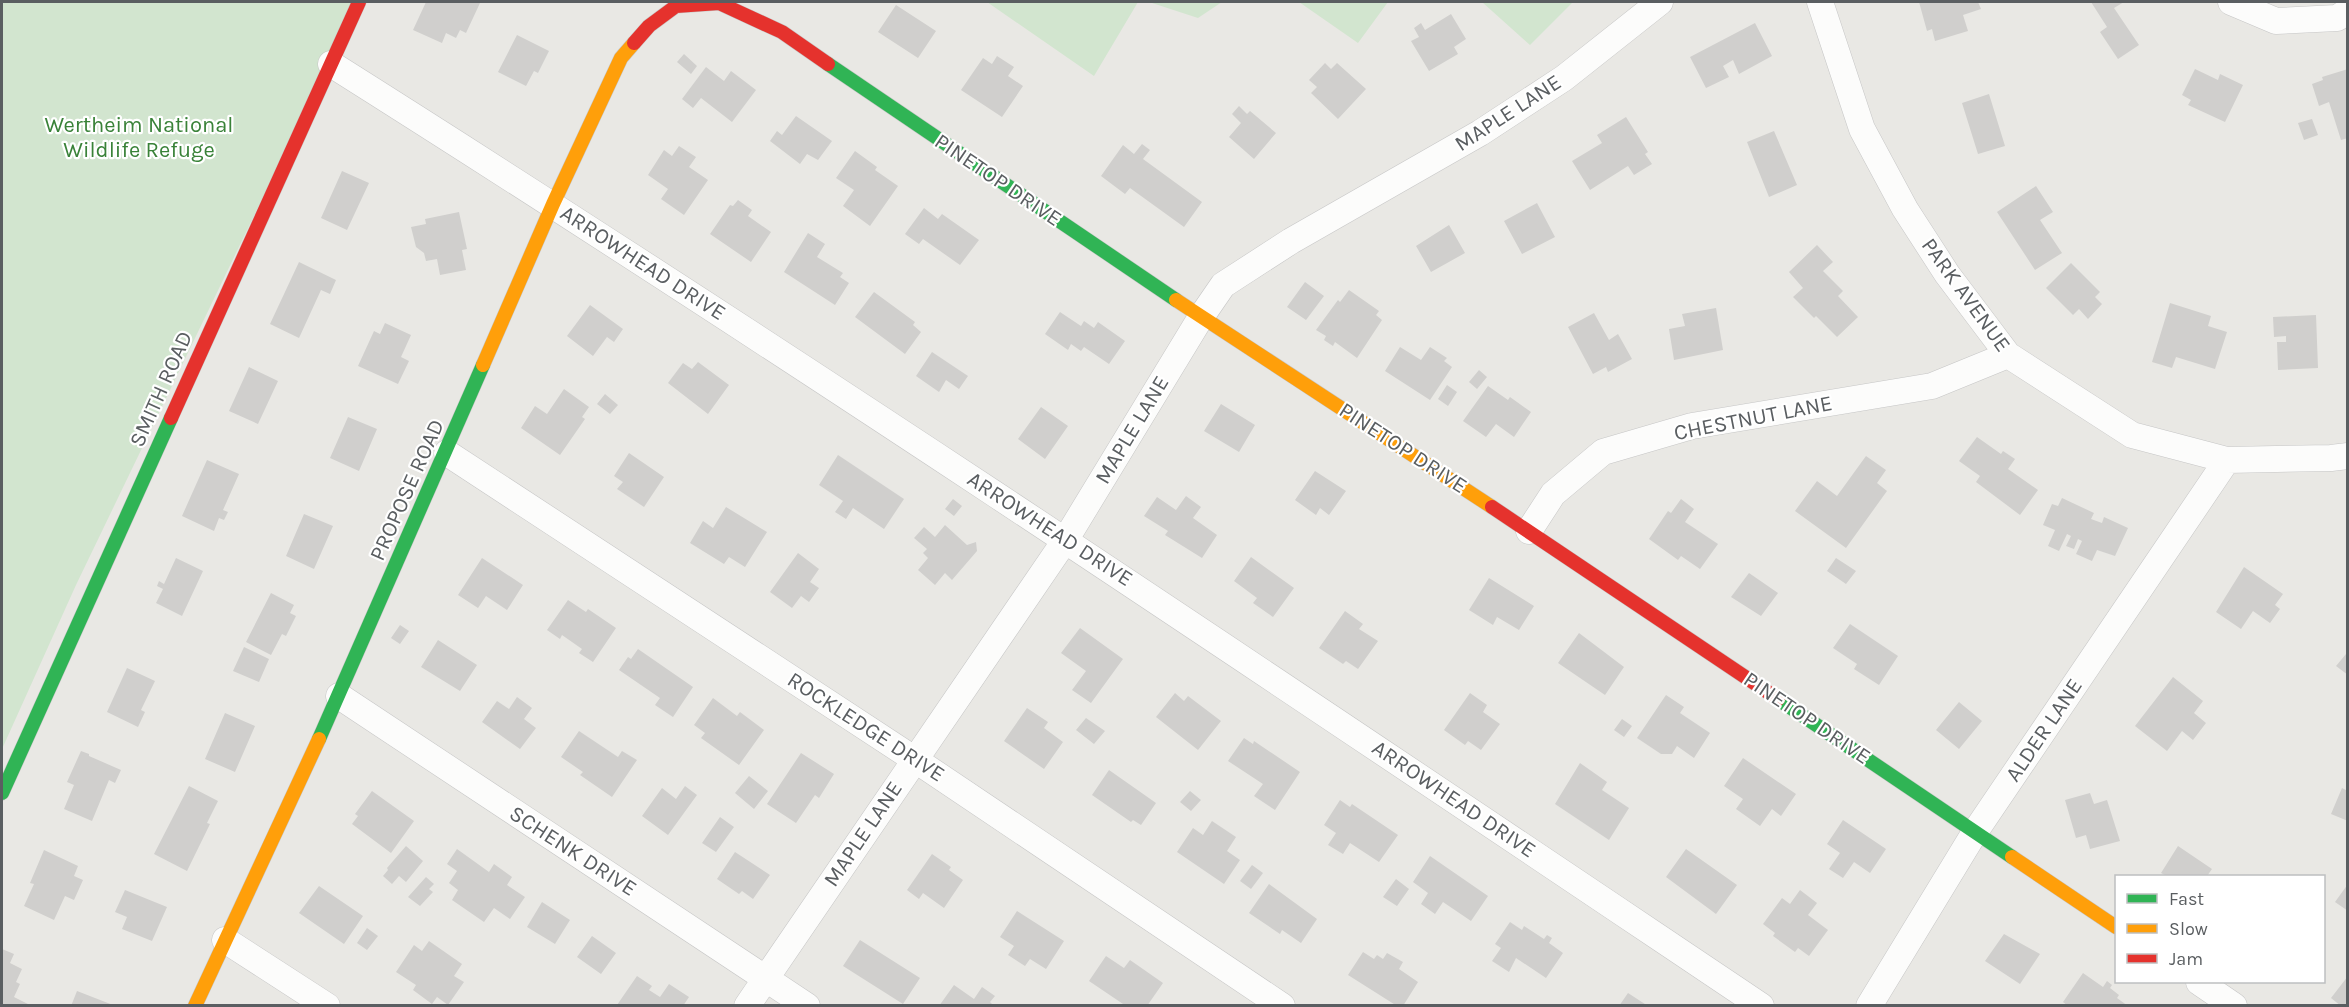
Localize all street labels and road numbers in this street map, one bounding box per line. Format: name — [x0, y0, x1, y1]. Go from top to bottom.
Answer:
street label: MAPLE LANE — [1450, 69, 1566, 157]
street label: PINETOP DRIVE — [930, 128, 1066, 232]
street label: ARROWHEAD DRIVE — [555, 200, 731, 326]
street label: PARK AVENUE — [1916, 233, 2016, 357]
street label: SMITH ROAD — [124, 327, 198, 451]
street label: MAPLE LANE — [1090, 371, 1174, 489]
street label: CHESTNUT LANE — [1672, 390, 1834, 446]
street label: PINETOP DRIVE — [1334, 397, 1472, 499]
street label: PROPOSE ROAD — [364, 415, 450, 565]
street label: ARROWHEAD DRIVE — [962, 466, 1138, 592]
street label: ROCKLEDGE DRIVE — [782, 666, 950, 788]
street label: PINETOP DRIVE — [1739, 666, 1875, 770]
street label: ALDER LANE — [2000, 673, 2088, 787]
street label: ARROWHEAD DRIVE — [1367, 735, 1541, 863]
street label: MAPLE LANE — [818, 776, 908, 892]
street label: SCHENK DRIVE — [505, 800, 641, 902]

